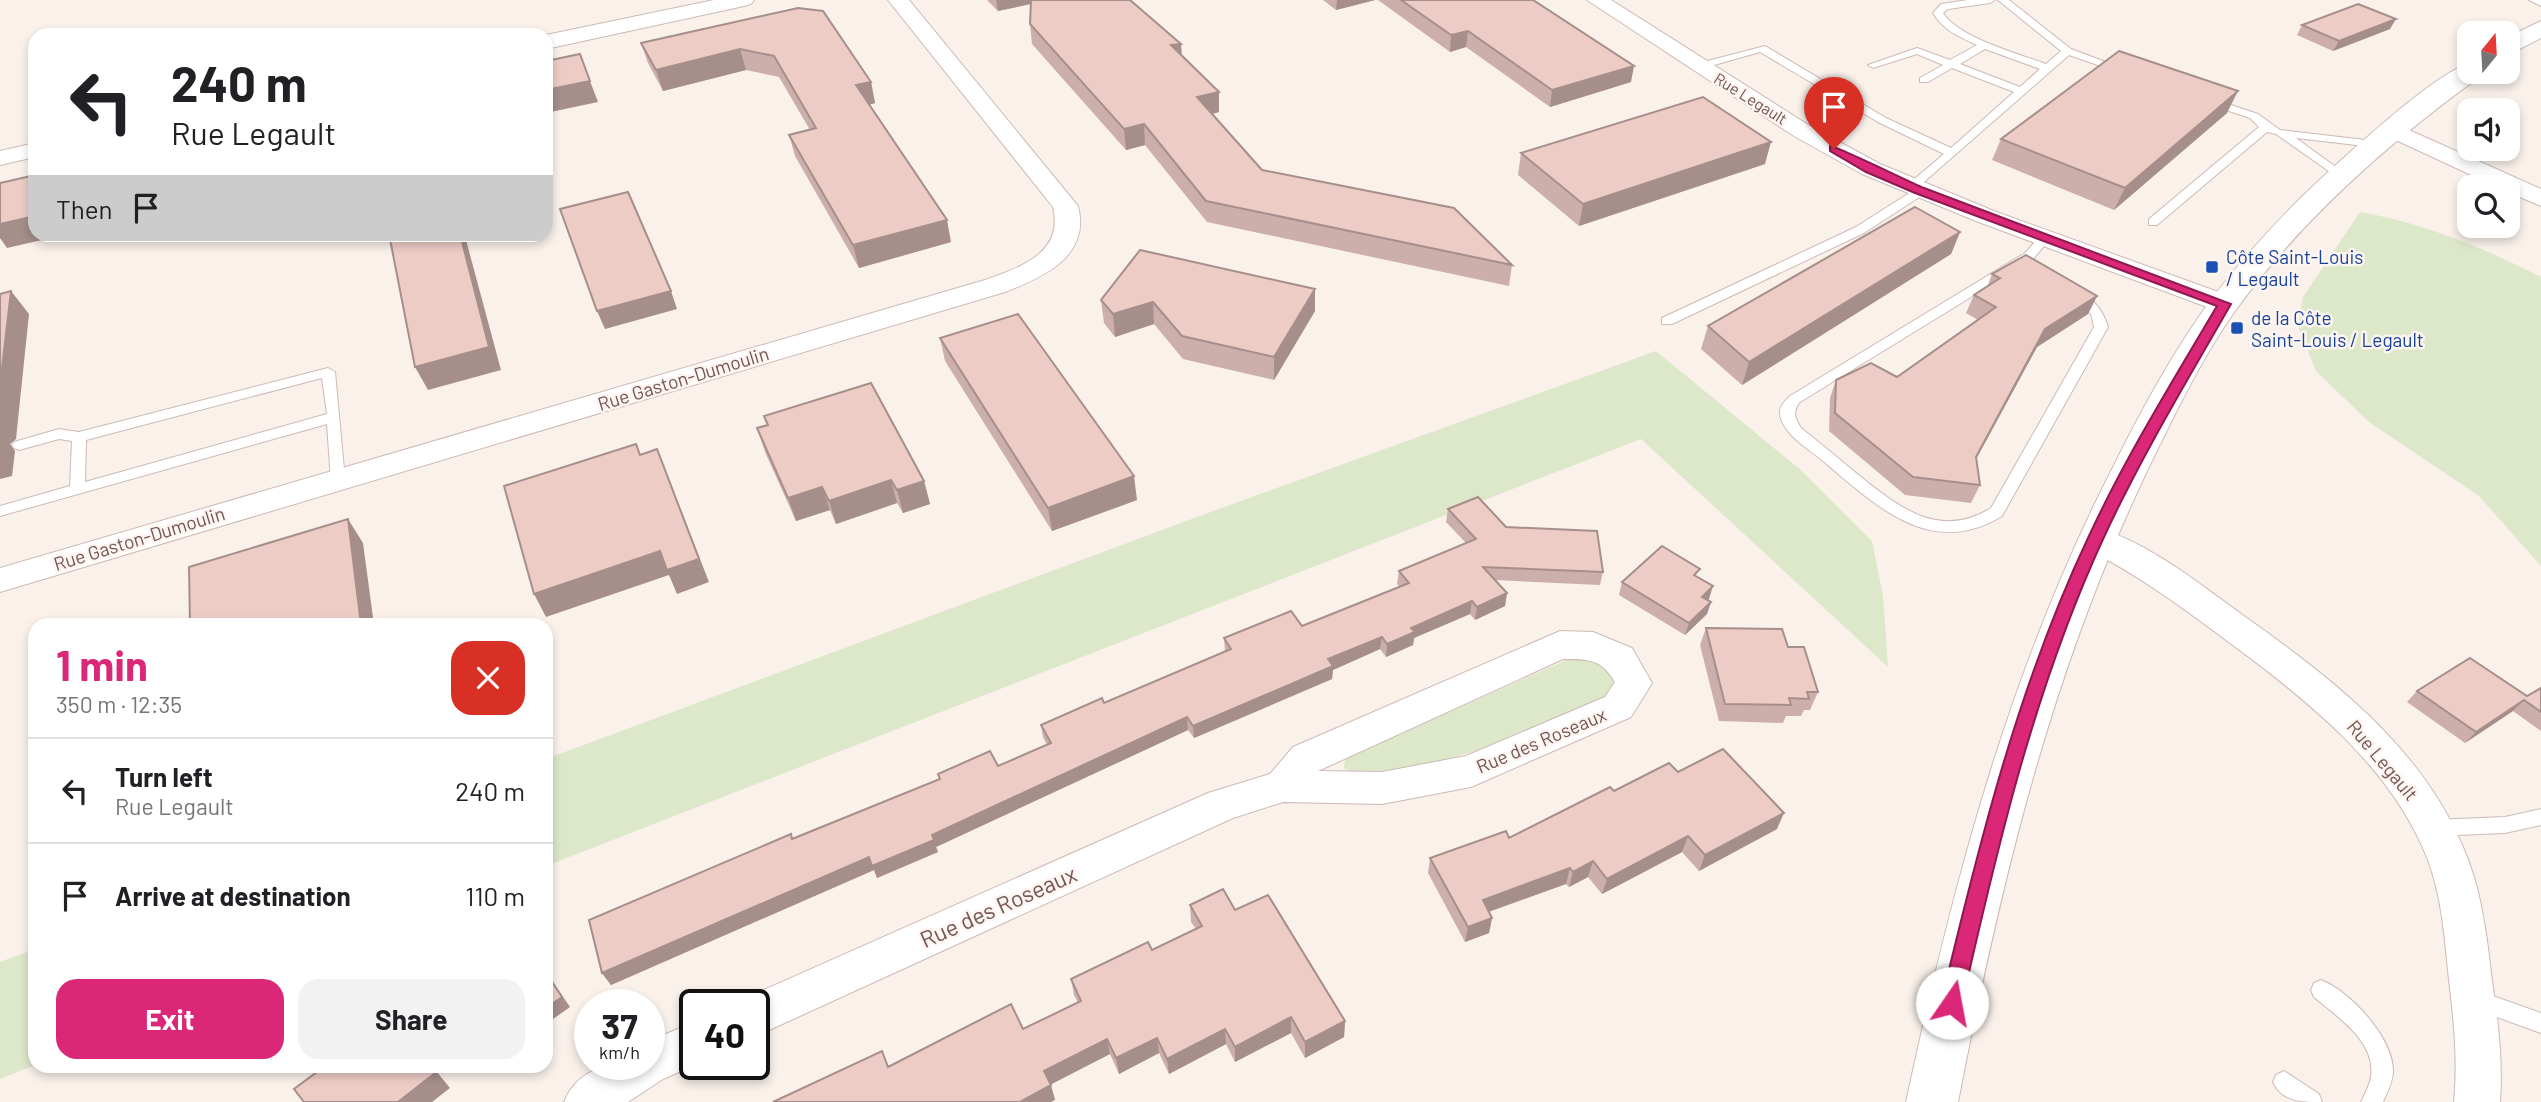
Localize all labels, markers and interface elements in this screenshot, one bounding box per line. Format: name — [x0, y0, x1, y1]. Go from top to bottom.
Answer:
north arrow — [2457, 21, 2520, 84]
map controls — [2457, 21, 2520, 238]
text: 240 m — [171, 53, 307, 112]
icon: left — [56, 56, 147, 147]
street label: Rue Legault — [1711, 68, 1791, 128]
pin — [1804, 77, 1864, 149]
icon: arrive — [1815, 88, 1853, 126]
button: sound — [2457, 98, 2520, 161]
text: Rue Legault — [171, 113, 336, 151]
button: search — [2457, 175, 2520, 238]
icon: arrive — [127, 189, 165, 227]
text: Then — [56, 193, 113, 224]
place label: Côte Saint-Louis / Legault — [2226, 245, 2363, 290]
marker: Côte Saint-Louis / Legault — [2204, 259, 2220, 275]
place label: de la Côte Saint-Louis / Legault — [2251, 306, 2424, 351]
marker: de la Côte Saint-Louis / Legault — [2229, 320, 2245, 336]
street label: Rue Gaston-Dumoulin — [595, 341, 771, 415]
street label: Rue Gaston-Dumoulin — [51, 501, 227, 575]
text: 1 min — [56, 639, 148, 689]
button: close — [451, 641, 525, 715]
text: 350 m · 12:35 — [56, 690, 182, 718]
street label: Rue des Roseaux — [1473, 702, 1609, 778]
street label: Rue Legault — [2343, 715, 2423, 805]
text: Turn left — [115, 761, 213, 792]
icon: left — [56, 772, 94, 810]
text: 240 m — [455, 775, 525, 806]
text: Rue Legault — [115, 792, 234, 820]
street label: Rue des Roseaux — [915, 859, 1081, 953]
icon: arrive — [56, 877, 94, 915]
text: Arrive at destination — [115, 880, 351, 911]
text: 110 m — [465, 880, 525, 911]
position arrow — [1915, 966, 1989, 1040]
button: Exit — [56, 979, 284, 1059]
button: Share — [298, 979, 525, 1059]
speed limit sign: 40 — [679, 989, 770, 1080]
text: 37 — [601, 1004, 638, 1046]
text: km/h — [599, 1041, 640, 1063]

